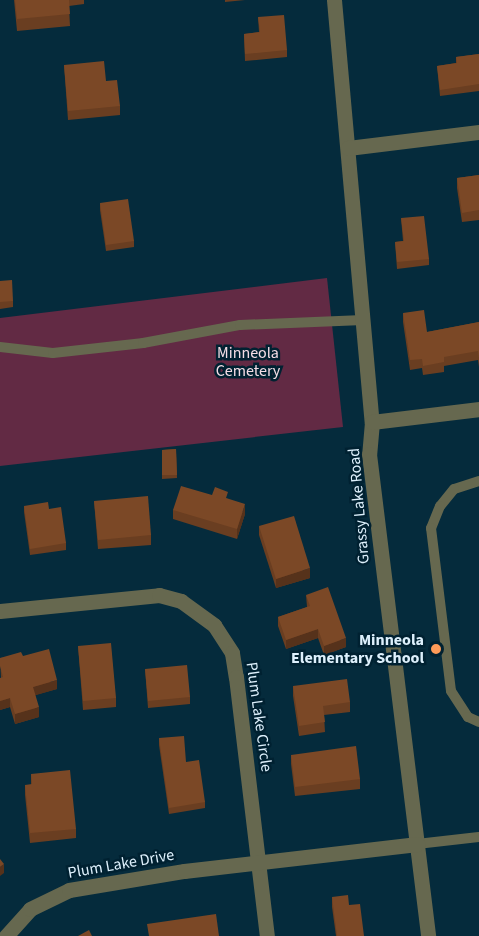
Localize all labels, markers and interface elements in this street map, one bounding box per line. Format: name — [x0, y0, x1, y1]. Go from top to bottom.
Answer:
park label: Minneola Cemetery — [216, 343, 280, 381]
street label: Grassy Lake Road — [344, 447, 374, 565]
place label: Minneola Elementary School — [291, 630, 424, 668]
marker: Minneola Elementary School — [429, 642, 443, 656]
street label: Plum Lake Circle — [242, 661, 276, 773]
street label: Plum Lake Drive — [66, 845, 176, 883]

